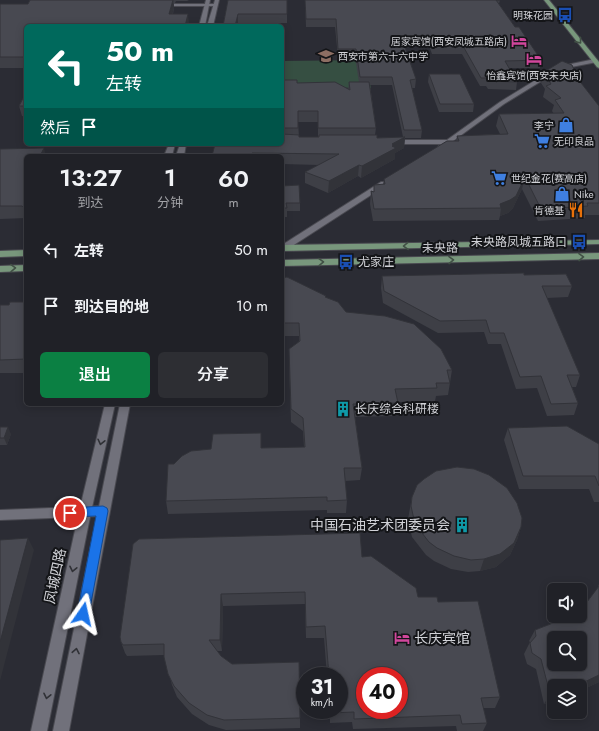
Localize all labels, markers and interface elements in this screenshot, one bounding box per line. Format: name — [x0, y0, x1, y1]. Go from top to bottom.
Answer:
bus stop icon: 明珠花园 — [556, 6, 574, 24]
place label: 明珠花园 — [513, 8, 553, 23]
text: 50 m — [106, 31, 174, 72]
hotel icon: 居家宾馆(西安凤城五路店) — [510, 32, 528, 50]
place label: 居家宾馆(西安凤城五路店) — [391, 34, 507, 49]
one-way arrow — [575, 37, 582, 44]
icon: left — [40, 40, 92, 92]
school or university icon: 西安市第六十六中学 — [317, 47, 335, 65]
place label: 西安市第六十六中学 — [338, 49, 428, 64]
hotel icon: 怡鑫宾馆(西安未央店) — [525, 50, 543, 68]
place label: 怡鑫宾馆(西安未央店) — [486, 68, 582, 83]
text: 左转 — [106, 71, 142, 97]
icon: arrive — [78, 116, 100, 138]
shop icon: 李宁 — [557, 116, 575, 134]
text: 然后 — [40, 117, 70, 139]
place label: 李宁 — [534, 118, 554, 133]
supermarket icon: 无印良品 — [533, 132, 551, 150]
place label: 无印良品 — [554, 134, 594, 149]
text: 13:27 — [59, 160, 122, 195]
text: 1 — [164, 160, 176, 195]
text: 60 — [218, 161, 249, 196]
supermarket icon: 世纪金花(赛高店) — [490, 169, 508, 187]
place label: 世纪金花(赛高店) — [511, 171, 587, 186]
shop icon: Nike — [553, 185, 571, 203]
place label: Nike — [574, 187, 594, 202]
text: 到达 — [77, 193, 103, 212]
text: 分钟 — [157, 193, 183, 212]
text: m — [228, 193, 239, 212]
restaurant icon: 肯德基 — [567, 201, 585, 219]
place label: 肯德基 — [534, 203, 564, 218]
place label: 未央路凤城五路口 — [471, 233, 567, 251]
bus stop icon: 未央路凤城五路口 — [570, 233, 588, 251]
icon: left — [40, 239, 62, 261]
text: 50 m — [234, 239, 268, 261]
street label: 未央路 — [422, 239, 458, 257]
text: 左转 — [74, 240, 104, 262]
one-way arrow — [403, 242, 409, 250]
bus stop icon: 尤家庄 — [337, 253, 355, 271]
place label: 尤家庄 — [358, 253, 394, 271]
one-way arrow — [578, 253, 584, 261]
one-way arrow — [448, 255, 454, 264]
one-way arrow — [318, 258, 324, 266]
one-way arrow — [10, 264, 16, 273]
icon: arrive — [40, 295, 62, 317]
text: 10 m — [236, 295, 268, 317]
text: 到达目的地 — [74, 296, 149, 318]
button: 退出 — [40, 352, 150, 398]
button: 分享 — [158, 352, 268, 398]
building icon: 长庆综合科研楼 — [334, 400, 352, 418]
place label: 长庆综合科研楼 — [355, 400, 439, 418]
one-way arrow — [97, 439, 105, 445]
pin — [53, 496, 87, 530]
icon: arrive — [59, 502, 81, 524]
place label: 中国石油艺术团委员会 — [310, 515, 450, 535]
building icon: 中国石油艺术团委员会 — [453, 516, 471, 534]
street label: 凤城四路 — [39, 547, 71, 605]
one-way arrow — [69, 566, 78, 572]
map controls — [547, 583, 587, 719]
button: sound — [547, 583, 587, 623]
position arrow — [62, 593, 104, 635]
place label: 长庆宾馆 — [414, 628, 470, 648]
hotel icon: 长庆宾馆 — [393, 629, 411, 647]
button: search — [547, 631, 587, 671]
one-way arrow — [71, 648, 80, 655]
speed limit sign: 40 — [356, 667, 408, 719]
text: 31 — [311, 673, 333, 702]
button: layers — [547, 679, 587, 719]
one-way arrow — [43, 693, 51, 699]
text: km/h — [311, 695, 333, 710]

